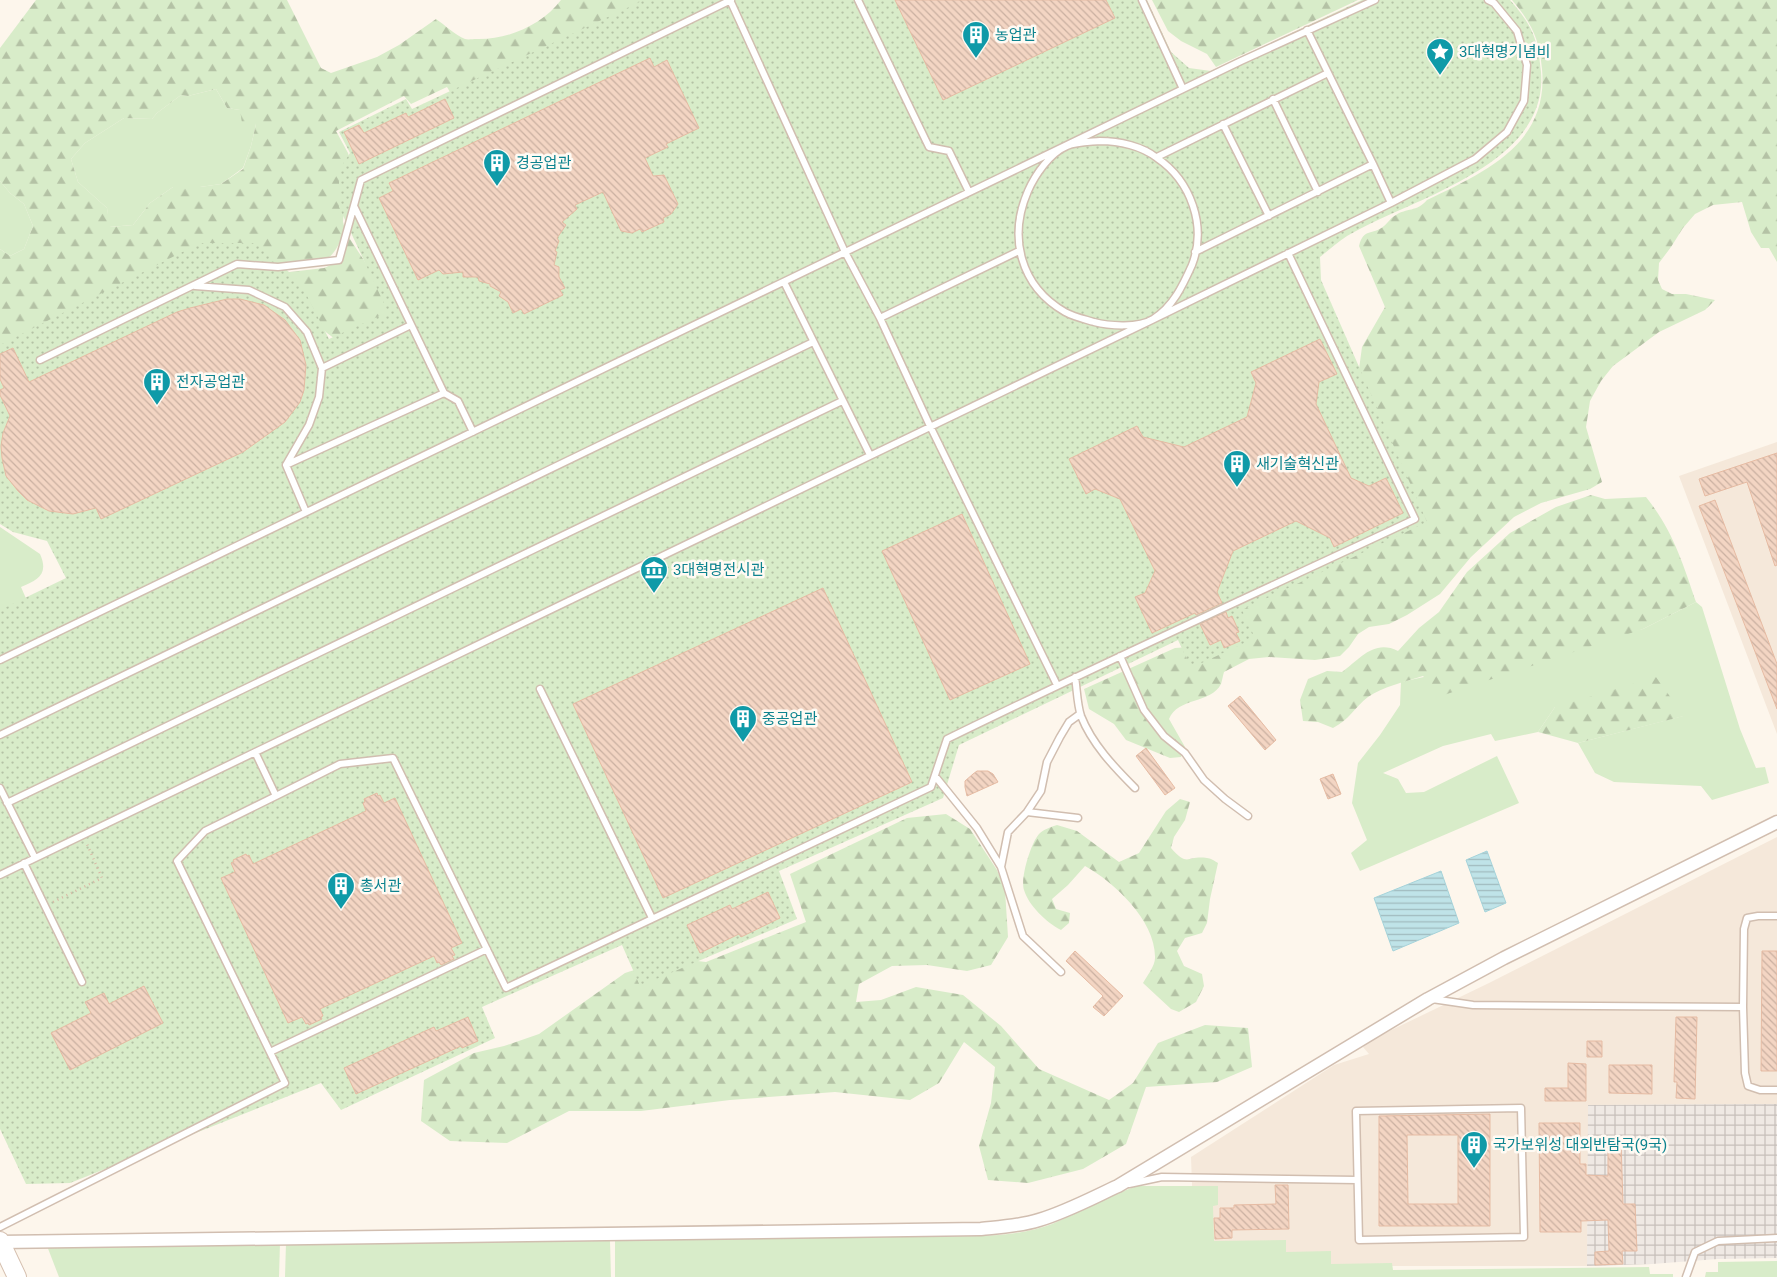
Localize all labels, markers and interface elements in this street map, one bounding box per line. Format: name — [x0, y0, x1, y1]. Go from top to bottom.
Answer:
building icon: 농업관 — [961, 20, 991, 59]
place label: 농업관 — [995, 26, 1037, 44]
place icon: 3대혁명기념비 — [1425, 37, 1455, 76]
place label: 3대혁명기념비 — [1459, 43, 1550, 61]
building icon: 경공업관 — [482, 148, 512, 187]
place label: 경공업관 — [516, 154, 571, 172]
building icon: 전자공업관 — [142, 367, 172, 406]
place label: 전자공업관 — [176, 373, 245, 391]
building icon: 새기술혁신관 — [1222, 449, 1252, 488]
place label: 새기술혁신관 — [1256, 455, 1339, 473]
museum icon: 3대혁명전시관 — [639, 555, 669, 594]
place label: 3대혁명전시관 — [673, 561, 764, 579]
building icon: 중공업관 — [728, 704, 758, 743]
place label: 중공업관 — [762, 710, 817, 728]
building icon: 총서관 — [326, 871, 356, 910]
place label: 총서관 — [360, 877, 402, 895]
building icon: 국가보위성 대외반탐국(9국) — [1459, 1130, 1489, 1169]
place label: 국가보위성 대외반탐국(9국) — [1493, 1136, 1667, 1154]

